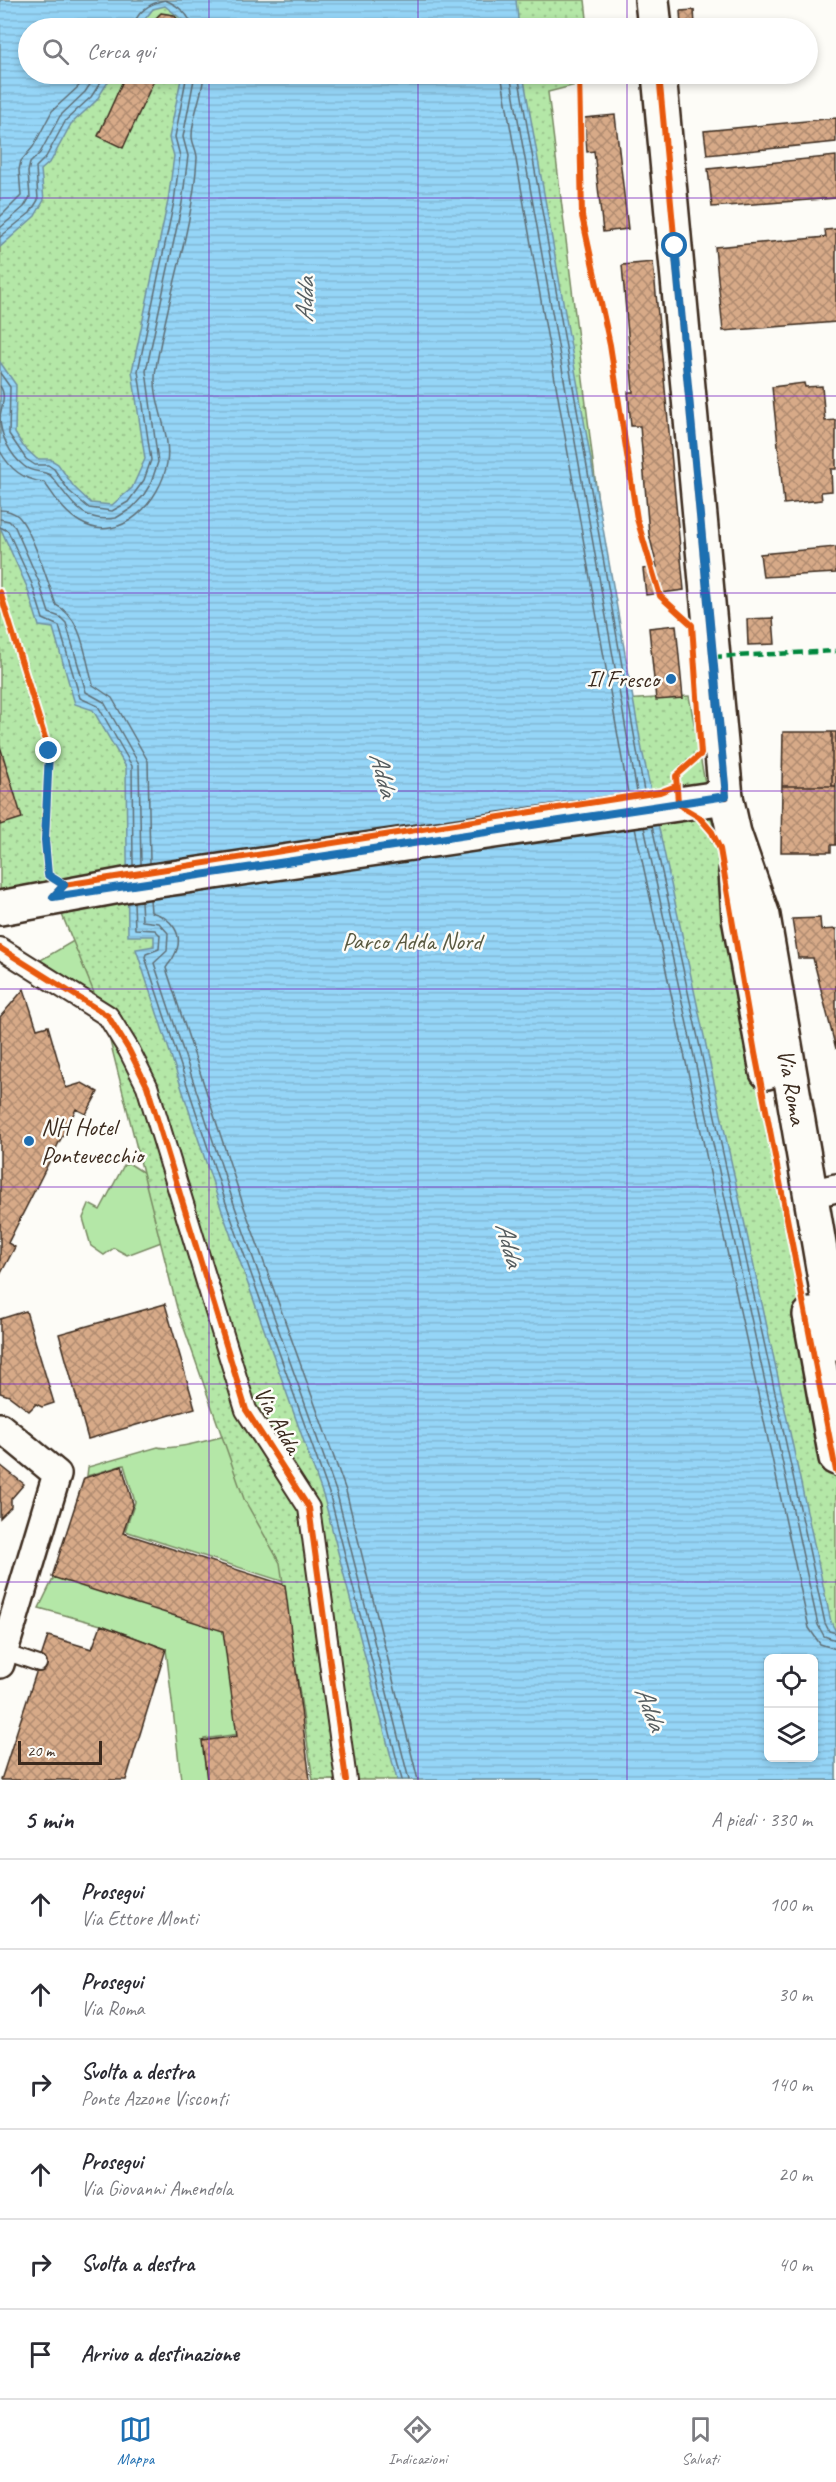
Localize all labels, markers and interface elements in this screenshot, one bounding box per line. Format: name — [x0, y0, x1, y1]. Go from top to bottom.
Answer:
search box — [18, 18, 818, 84]
icon: search — [39, 35, 72, 68]
text: Cerca qui — [87, 37, 155, 65]
route start — [661, 232, 687, 258]
water label: Adda — [287, 274, 322, 323]
place label: Il Fresco — [587, 664, 662, 694]
marker: Il Fresco — [664, 672, 678, 686]
route end — [35, 737, 61, 763]
water label: Adda — [362, 748, 406, 803]
park label: Parco Adda Nord — [342, 926, 485, 956]
street label: Via Roma — [771, 1047, 814, 1129]
place label: NH Hotel Pontevecchio — [41, 1112, 146, 1170]
marker: NH Hotel Pontevecchio — [22, 1134, 36, 1148]
water label: Adda — [488, 1218, 532, 1273]
street label: Via Adda — [247, 1381, 310, 1461]
map controls — [764, 1654, 818, 1762]
button: locate — [764, 1654, 818, 1708]
water label: Adda — [627, 1681, 675, 1737]
button: layers — [764, 1708, 818, 1762]
scale bar — [18, 1738, 102, 1766]
text: 20 m — [27, 1741, 54, 1761]
text: 5 min — [24, 1803, 73, 1836]
text: A piedi · 330 m — [711, 1807, 812, 1832]
text: Prosegui — [81, 1878, 143, 1906]
icon: ahead — [24, 1888, 57, 1921]
text: 100 m — [769, 1892, 812, 1917]
text: Via Ettore Monti — [81, 1906, 198, 1931]
text: Prosegui — [81, 1968, 143, 1996]
icon: ahead — [24, 1978, 57, 2011]
text: 30 m — [778, 1982, 812, 2007]
text: Via Roma — [81, 1996, 144, 2021]
text: Svolta a destra — [81, 2058, 194, 2086]
icon: right — [24, 2068, 57, 2101]
text: 140 m — [769, 2072, 812, 2097]
text: Ponte Azzone Visconti — [81, 2086, 228, 2111]
text: Prosegui — [81, 2148, 143, 2176]
icon: ahead — [24, 2158, 57, 2191]
text: 20 m — [778, 2162, 812, 2187]
text: Via Giovanni Amendola — [81, 2176, 233, 2201]
icon: right — [24, 2248, 57, 2281]
text: Svolta a destra — [81, 2250, 194, 2278]
text: 40 m — [778, 2252, 812, 2277]
icon: arrive — [24, 2338, 57, 2371]
text: Arrivo a destinazione — [81, 2340, 239, 2368]
tab: Mappa — [117, 2413, 154, 2469]
tab: Indicazioni — [388, 2413, 447, 2469]
tab: Salvati — [682, 2413, 719, 2469]

